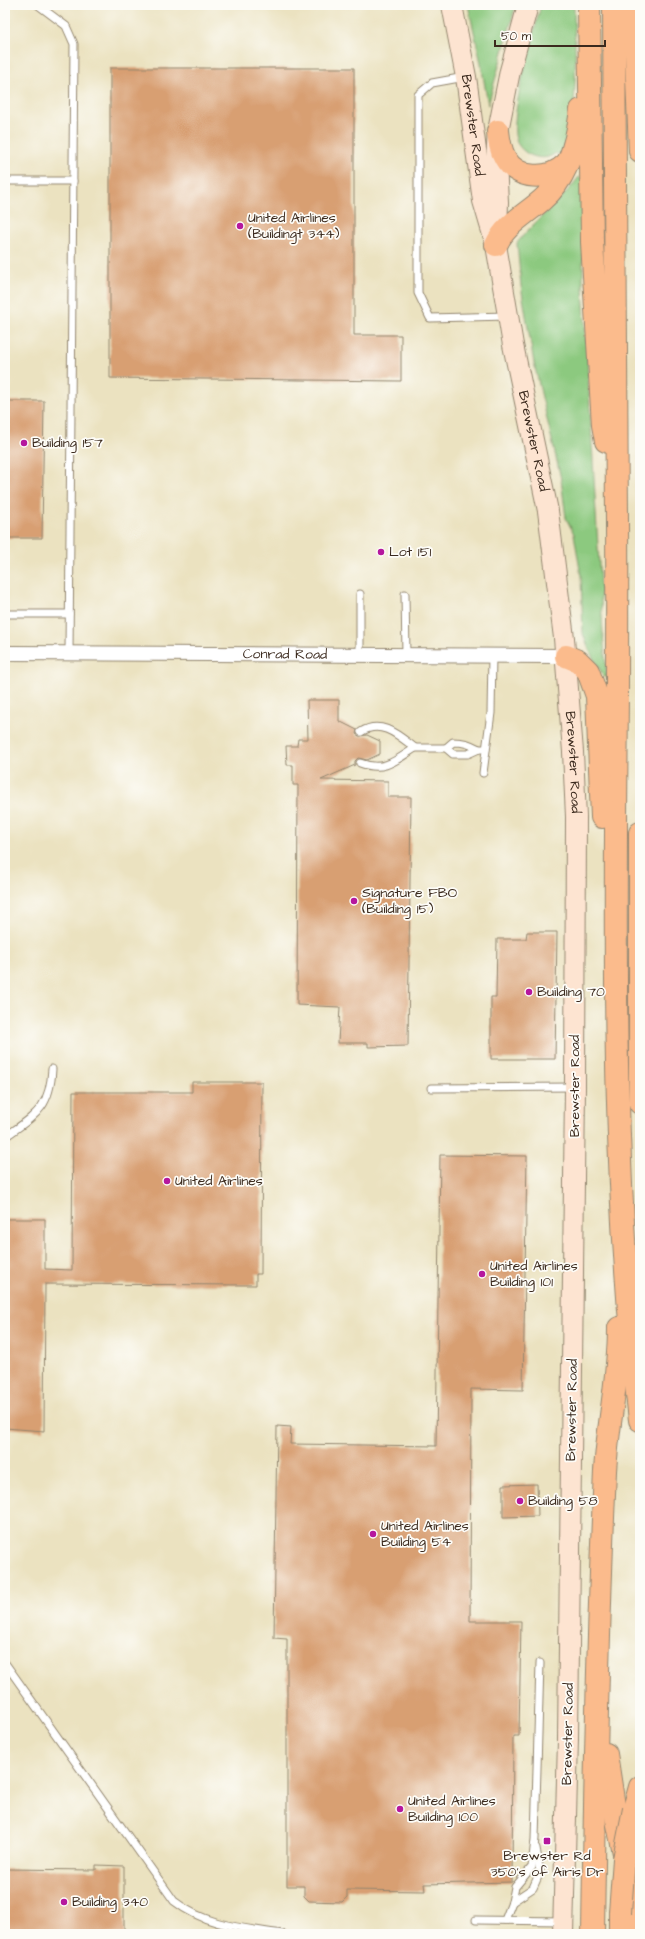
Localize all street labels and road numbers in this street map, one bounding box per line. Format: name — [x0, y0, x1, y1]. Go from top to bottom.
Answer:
street label: Brewster Road — [456, 73, 489, 177]
street label: Brewster Road — [513, 389, 554, 493]
street label: Conrad Road — [243, 644, 327, 665]
street label: Brewster Road — [560, 710, 586, 814]
street label: Brewster Road — [565, 1035, 585, 1137]
street label: Brewster Road — [561, 1359, 583, 1461]
street label: Brewster Road — [557, 1683, 579, 1785]

